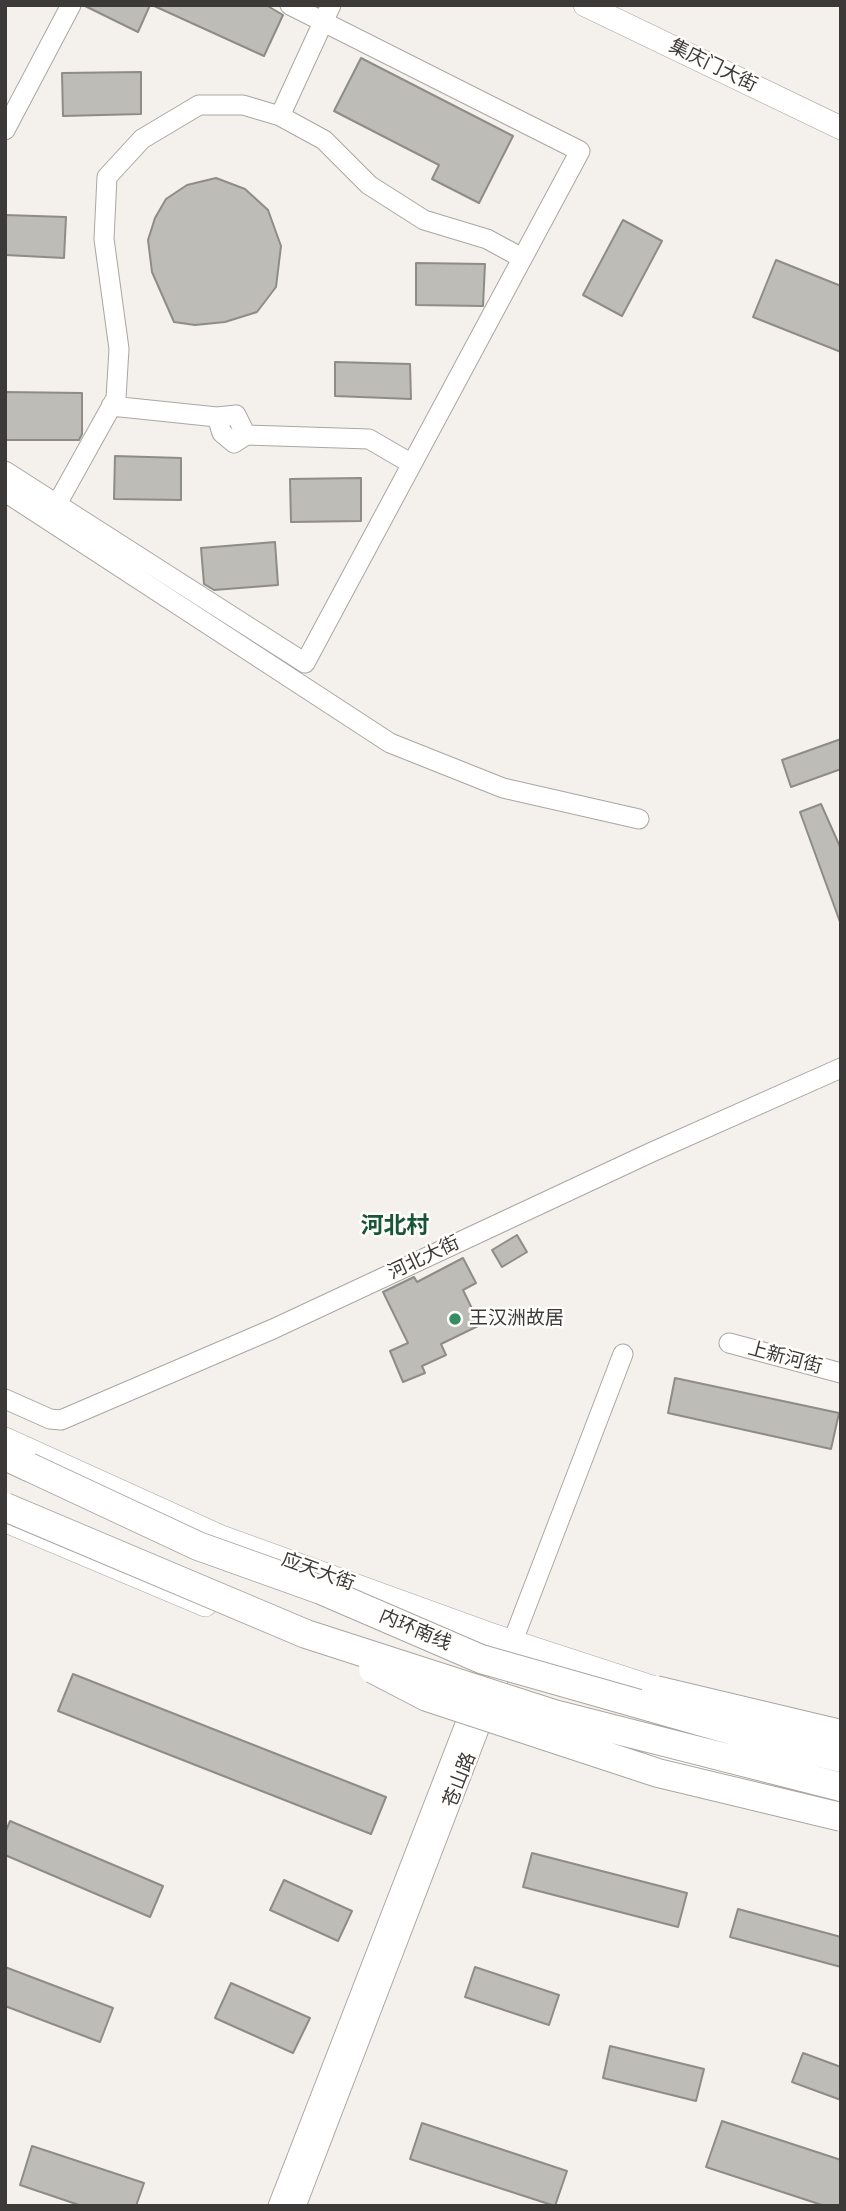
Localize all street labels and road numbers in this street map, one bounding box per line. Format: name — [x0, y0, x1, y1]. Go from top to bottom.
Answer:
street label: 集庆门大街 — [665, 35, 761, 97]
street label: 河北大街 — [385, 1232, 463, 1284]
street label: 上新河街 — [745, 1337, 825, 1379]
street label: 应天大街 — [278, 1548, 358, 1596]
street label: 内环南线 — [376, 1605, 454, 1655]
street label: 苍山路 — [439, 1749, 481, 1811]

